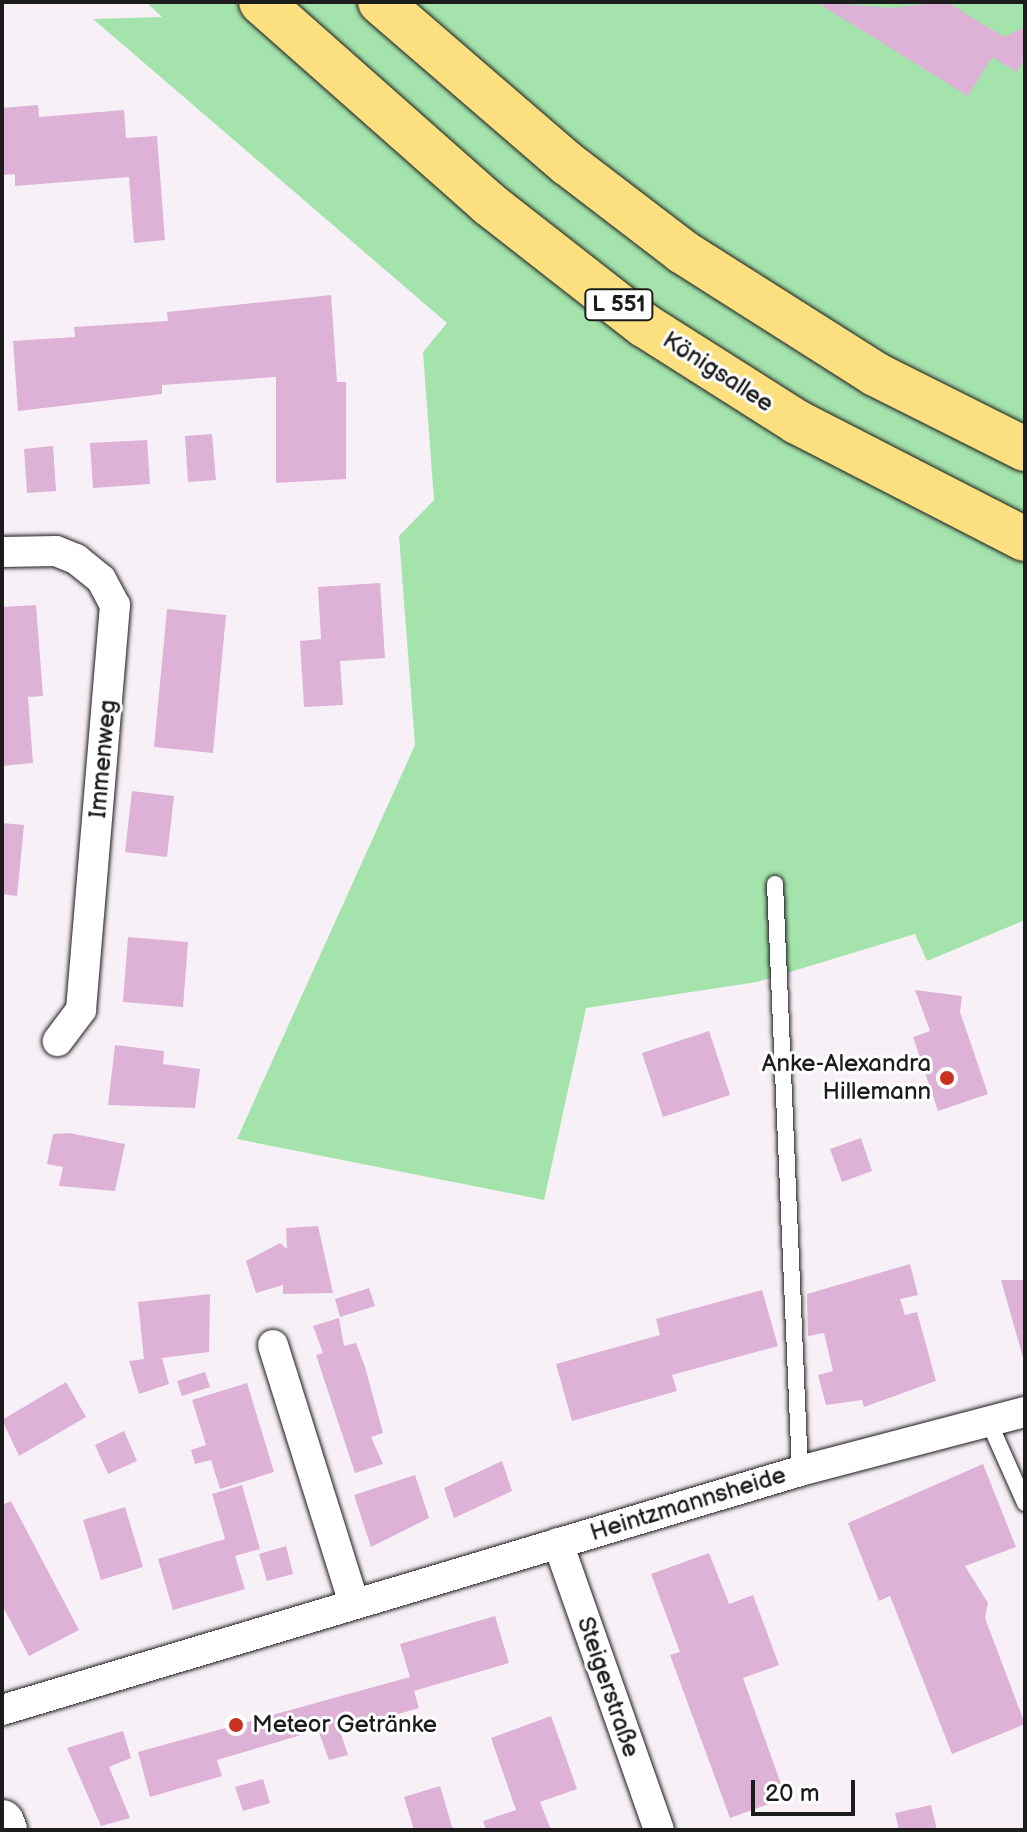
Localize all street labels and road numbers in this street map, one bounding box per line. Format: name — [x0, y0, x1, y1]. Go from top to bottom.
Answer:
road number: L 551 — [583, 287, 655, 323]
street label: Königsallee — [657, 326, 779, 418]
street label: Immenweg — [83, 699, 123, 819]
street label: Heintzmannsheide — [587, 1461, 789, 1547]
street label: Steigerstraße — [571, 1613, 645, 1761]

